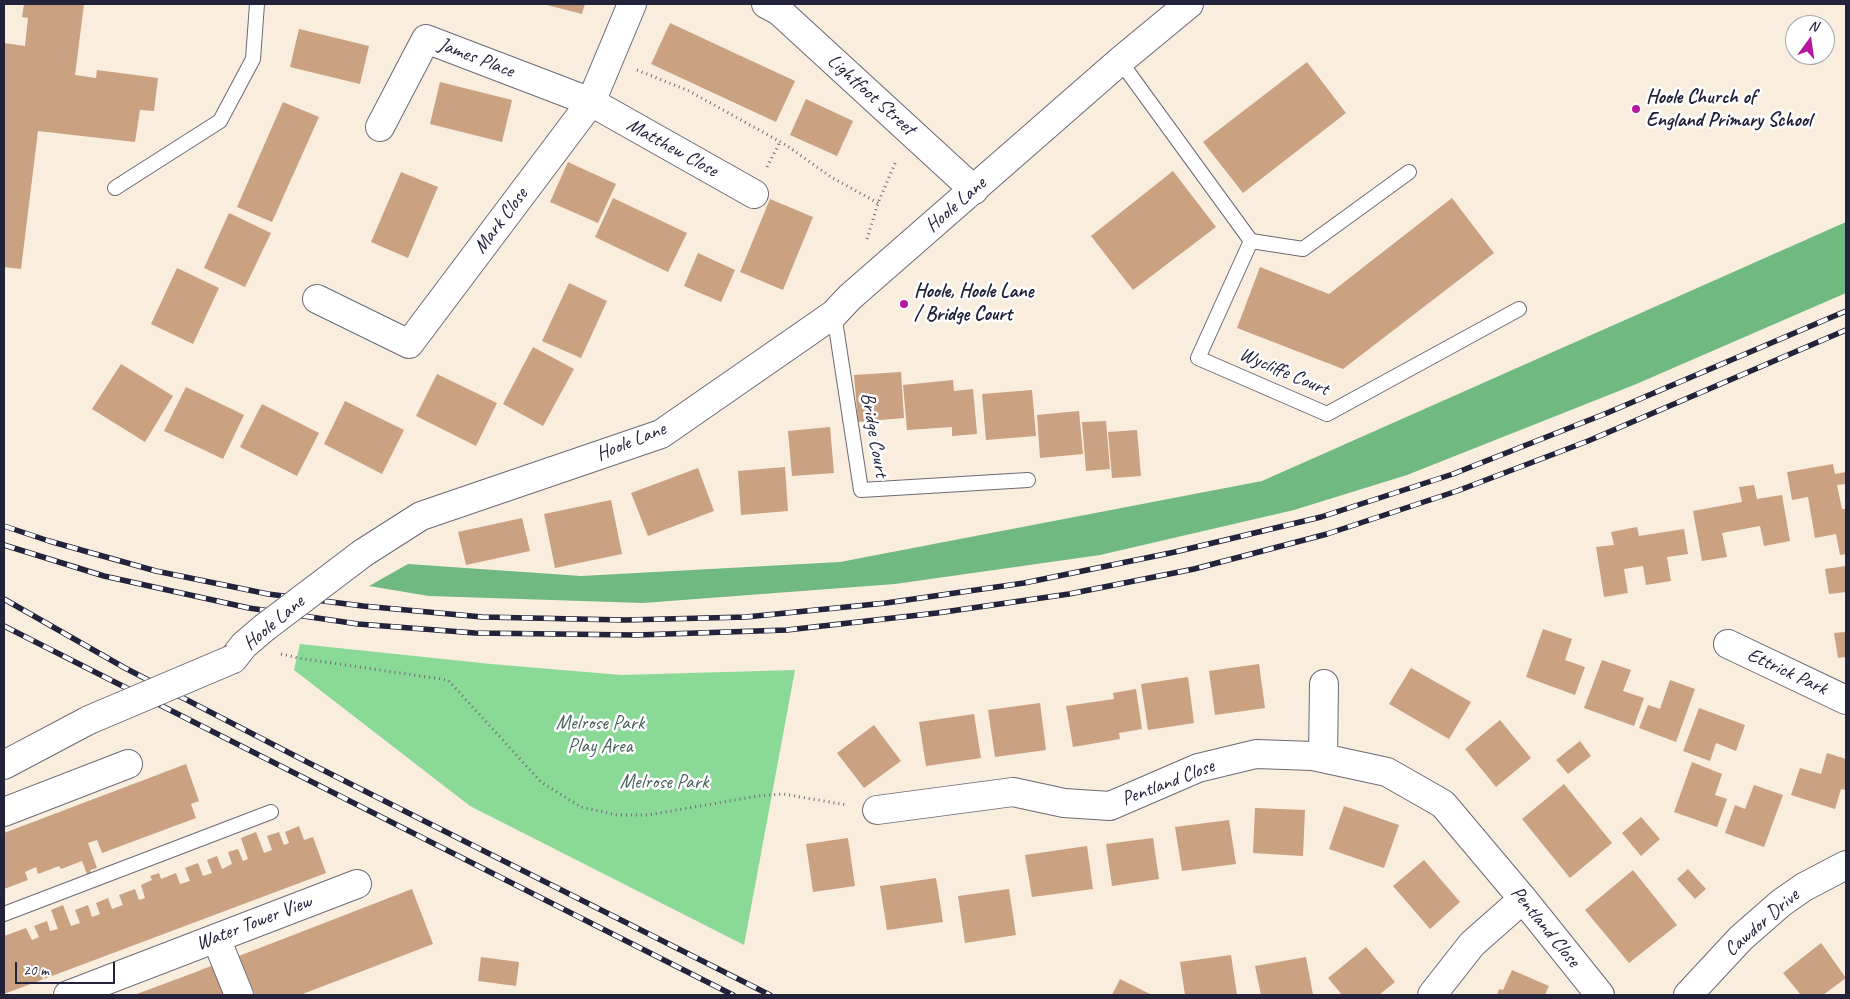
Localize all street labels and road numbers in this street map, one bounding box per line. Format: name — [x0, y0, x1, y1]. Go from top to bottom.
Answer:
street label: James Place — [435, 33, 517, 83]
street label: Lightfoot Street — [822, 49, 920, 141]
street label: Matthew Close — [622, 113, 722, 183]
street label: Hoole Lane — [921, 172, 991, 238]
street label: Mark Close — [469, 184, 533, 258]
street label: Wycliffe Court — [1236, 342, 1332, 402]
street label: Bridge Court — [855, 391, 893, 479]
street label: Hoole Lane — [593, 417, 669, 467]
street label: Hoole Lane — [238, 590, 310, 656]
street label: Ettrick Park — [1743, 643, 1831, 701]
street label: Pentland Close — [1118, 754, 1218, 812]
street label: Pentland Close — [1505, 882, 1585, 972]
street label: Cawdor Drive — [1720, 884, 1804, 962]
street label: Water Tower View — [193, 890, 315, 956]

